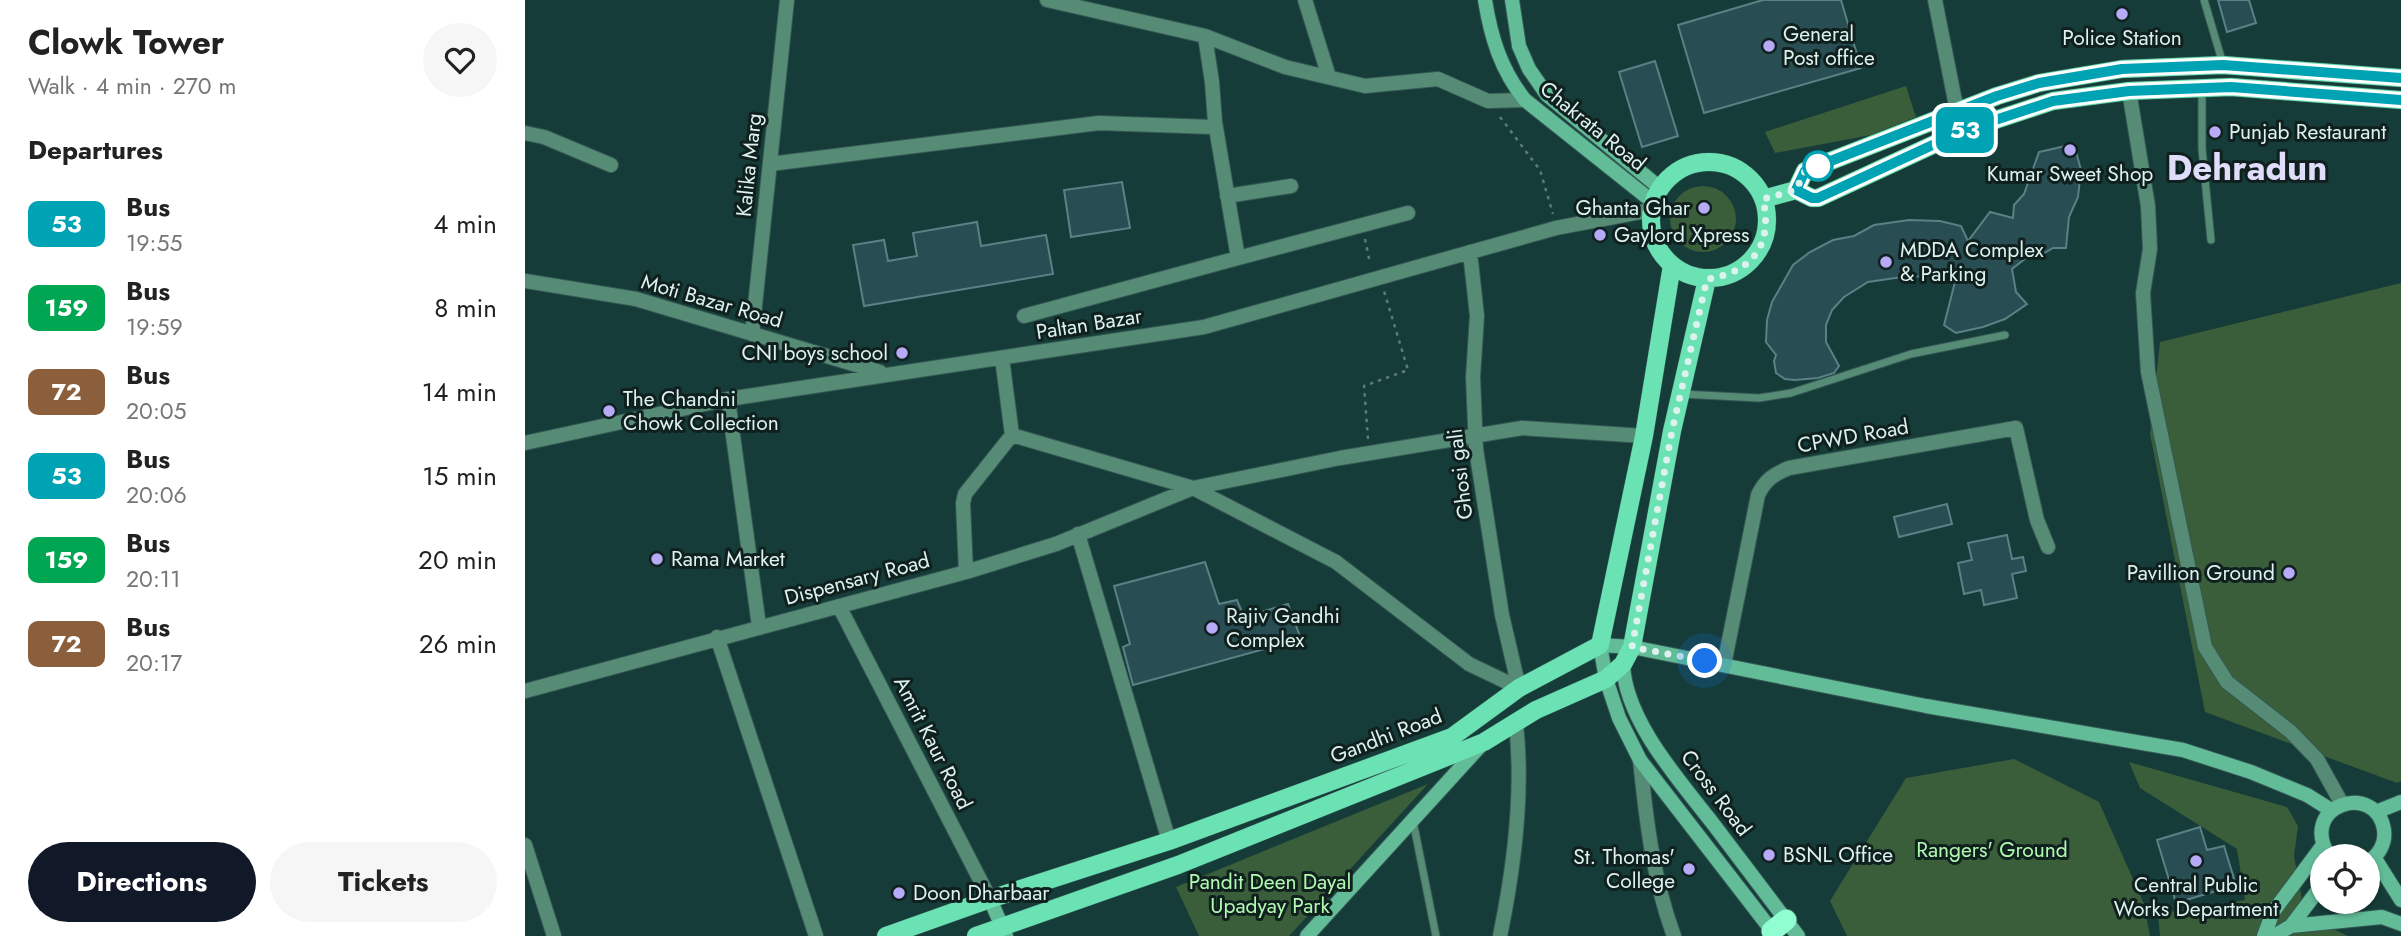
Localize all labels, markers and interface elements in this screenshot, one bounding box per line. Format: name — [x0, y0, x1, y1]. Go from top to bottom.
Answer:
marker: Police Station — [2114, 6, 2130, 22]
text: Clowk Tower — [28, 19, 224, 66]
place label: General Post office — [1783, 19, 1875, 73]
button: heart — [423, 23, 497, 97]
place label: Police Station — [2062, 23, 2182, 53]
marker: General Post office — [1761, 38, 1777, 54]
text: Walk · 4 min · 270 m — [28, 69, 236, 103]
street label: Chakrata Road — [1534, 74, 1652, 178]
line badge: 53 — [1933, 107, 1997, 153]
street label: Kalika Marg — [729, 112, 769, 218]
text: 53 — [1950, 112, 1980, 147]
place label: Punjab Restaurant — [2229, 117, 2386, 147]
marker: Punjab Restaurant — [2207, 124, 2223, 140]
text: Departures — [28, 131, 163, 169]
marker: Kumar Sweet Shop — [2062, 142, 2078, 158]
district label: Dehradun — [2167, 143, 2327, 193]
unlabelled marker — [1803, 151, 1833, 181]
place label: Kumar Sweet Shop — [1987, 159, 2153, 189]
text: Bus — [126, 188, 170, 226]
place label: Ghanta Ghar — [1576, 193, 1691, 223]
marker: Ghanta Ghar — [1696, 200, 1712, 216]
text: 4 min — [433, 205, 497, 243]
text: 53 — [51, 206, 82, 241]
place label: Gaylord Xpress — [1614, 220, 1750, 250]
text: 19:55 — [126, 226, 182, 260]
marker: Gaylord Xpress — [1592, 227, 1608, 243]
place label: MDDA Complex & Parking — [1900, 235, 2044, 289]
marker: MDDA Complex & Parking — [1878, 254, 1894, 270]
street label: Moti Bazar Road — [638, 267, 786, 335]
text: Bus — [126, 272, 170, 310]
text: 8 min — [434, 289, 497, 327]
text: 159 — [45, 290, 88, 325]
street label: Paltan Bazar — [1034, 301, 1145, 347]
text: 19:59 — [126, 310, 183, 344]
place label: CNI boys school — [741, 338, 888, 368]
marker: CNI boys school — [894, 345, 910, 361]
text: Bus — [126, 356, 170, 394]
text: 14 min — [422, 373, 497, 411]
text: 72 — [51, 374, 82, 409]
place label: The Chandni Chowk Collection — [623, 384, 779, 438]
text: 20:05 — [126, 394, 187, 428]
marker: The Chandni Chowk Collection — [601, 403, 617, 419]
street label: CPWD Road — [1795, 411, 1911, 461]
street label: Ghosi gali — [1440, 427, 1480, 521]
text: Bus — [126, 440, 170, 478]
text: 15 min — [422, 457, 497, 495]
text: 53 — [51, 458, 82, 493]
text: 20:06 — [126, 478, 187, 512]
text: Bus — [126, 524, 170, 562]
text: 20 min — [418, 541, 497, 579]
text: 159 — [45, 542, 88, 577]
place label: Rama Market — [671, 544, 785, 574]
street label: Dispensary Road — [781, 545, 933, 613]
marker: Rama Market — [649, 551, 665, 567]
place label: Pavillion Ground — [2127, 558, 2275, 588]
text: 20:11 — [126, 562, 181, 596]
marker: Pavillion Ground — [2281, 565, 2297, 581]
place label: Rajiv Gandhi Complex — [1226, 601, 1340, 655]
text: Bus — [126, 608, 170, 646]
marker: Rajiv Gandhi Complex — [1204, 620, 1220, 636]
text: 26 min — [419, 625, 497, 663]
text: 72 — [51, 626, 82, 661]
your location — [1687, 643, 1722, 678]
text: 20:17 — [126, 646, 182, 680]
street label: Amrit Kaur Road — [886, 671, 980, 815]
street label: Gandhi Road — [1326, 701, 1446, 771]
street label: Cross Road — [1674, 744, 1758, 842]
park label: Rangers' Ground — [1916, 835, 2068, 865]
place label: BSNL Office — [1783, 840, 1893, 870]
button: Directions — [28, 842, 256, 922]
button: Tickets — [270, 842, 497, 922]
place label: St. Thomas' College — [1573, 842, 1675, 896]
map controls — [2310, 844, 2380, 914]
button: locate — [2310, 844, 2380, 914]
marker: BSNL Office — [1761, 847, 1777, 863]
marker: Central Public Works Department — [2188, 853, 2204, 869]
marker: St. Thomas' College — [1681, 861, 1697, 877]
park label: Pandit Deen Dayal Upadyay Park — [1189, 867, 1351, 921]
place label: Central Public Works Department — [2114, 870, 2278, 924]
place label: Doon Dharbaar — [913, 878, 1050, 908]
marker: Doon Dharbaar — [891, 885, 907, 901]

